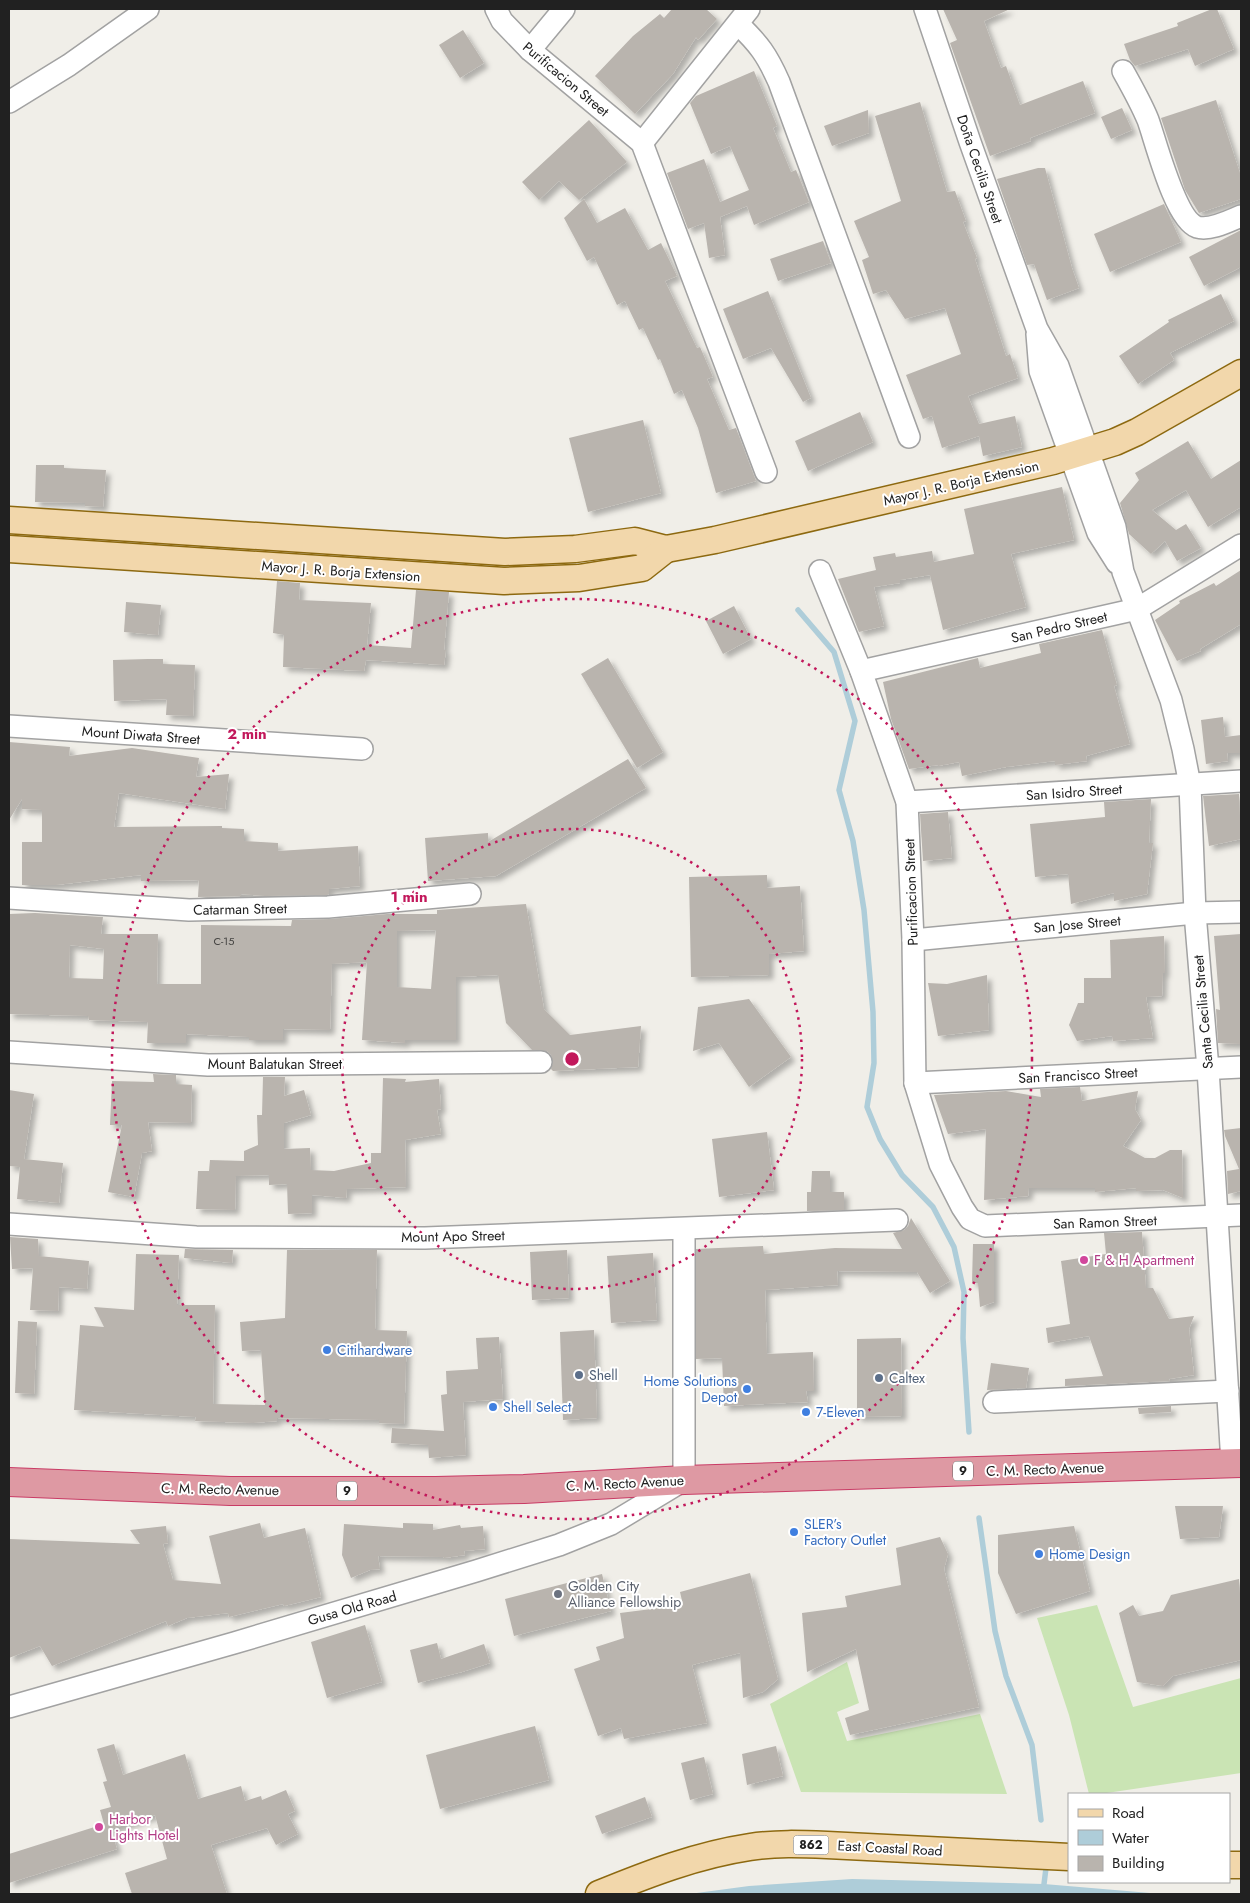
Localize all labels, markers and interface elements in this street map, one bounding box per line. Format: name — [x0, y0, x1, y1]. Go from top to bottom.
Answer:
street label: Purificacion Street — [519, 37, 614, 122]
street label: Doña Cecilia Street — [952, 112, 1008, 227]
street label: Mayor J. R. Borja Extension — [881, 455, 1041, 511]
street label: Mayor J. R. Borja Extension — [261, 555, 421, 587]
street label: San Pedro Street — [1009, 606, 1110, 648]
street label: Mount Diwata Street — [81, 721, 201, 749]
text: 2 min — [227, 723, 267, 745]
street label: San Isidro Street — [1025, 779, 1123, 805]
street label: Purificacion Street — [899, 837, 923, 946]
text: 1 min — [390, 886, 428, 908]
street label: Catarman Street — [193, 898, 288, 920]
street label: San Jose Street — [1033, 910, 1122, 938]
house number: C-15 — [214, 933, 235, 949]
street label: Santa Cecilia Street — [1188, 954, 1218, 1070]
centre of rings — [563, 1050, 581, 1068]
street label: Mount Balatukan Street — [208, 1054, 343, 1074]
street label: San Francisco Street — [1018, 1062, 1139, 1088]
street label: San Ramon Street — [1053, 1210, 1158, 1234]
street label: Mount Apo Street — [401, 1225, 506, 1247]
place label: F & H Apartment — [1094, 1250, 1195, 1270]
marker: F & H Apartment — [1078, 1254, 1090, 1266]
place label: Citihardware — [337, 1340, 412, 1360]
marker: Citihardware — [321, 1344, 333, 1356]
place label: Shell — [589, 1365, 618, 1385]
place label: Caltex — [889, 1368, 925, 1388]
marker: Shell — [573, 1369, 585, 1381]
place label: Home Solutions Depot — [643, 1371, 738, 1407]
marker: Caltex — [873, 1372, 885, 1384]
marker: Home Solutions Depot — [741, 1383, 753, 1395]
place label: Shell Select — [503, 1397, 572, 1417]
marker: Shell Select — [487, 1401, 499, 1413]
place label: 7-Eleven — [816, 1402, 865, 1422]
marker: 7-Eleven — [800, 1406, 812, 1418]
street label: C. M. Recto Avenue — [986, 1457, 1104, 1481]
road number: 9 — [953, 1462, 973, 1480]
street label: C. M. Recto Avenue — [566, 1470, 684, 1496]
street label: C. M. Recto Avenue — [161, 1478, 279, 1500]
road number: 9 — [337, 1482, 357, 1500]
place label: SLER’s Factory Outlet — [804, 1514, 887, 1550]
marker: SLER’s Factory Outlet — [788, 1526, 800, 1538]
place label: Home Design — [1049, 1544, 1130, 1564]
marker: Home Design — [1033, 1548, 1045, 1560]
place label: Golden City Alliance Fellowship — [568, 1576, 681, 1612]
street label: Gusa Old Road — [305, 1586, 399, 1630]
marker: Golden City Alliance Fellowship — [552, 1588, 564, 1600]
legend — [1068, 1793, 1230, 1883]
text: Road — [1112, 1802, 1144, 1824]
place label: Harbor Lights Hotel — [109, 1809, 179, 1845]
marker: Harbor Lights Hotel — [93, 1821, 105, 1833]
text: Water — [1112, 1827, 1150, 1849]
street label: East Coastal Road — [837, 1835, 943, 1861]
road number: 862 — [794, 1836, 828, 1854]
text: Building — [1112, 1852, 1164, 1874]

